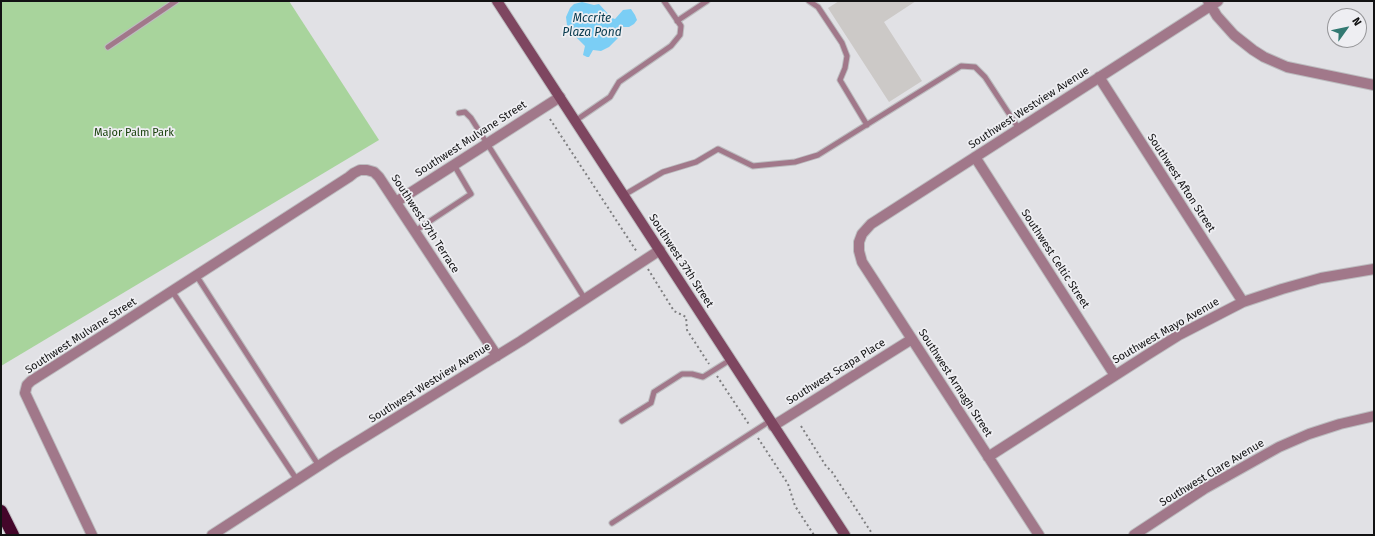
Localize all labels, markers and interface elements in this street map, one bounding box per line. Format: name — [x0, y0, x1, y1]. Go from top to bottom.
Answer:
north arrow — [1327, 8, 1367, 48]
water label: Mccrite Plaza Pond — [562, 12, 622, 40]
text: N — [1349, 15, 1364, 28]
street label: Southwest Westview Avenue — [966, 64, 1092, 152]
street label: Southwest Mulvane Street — [413, 98, 529, 180]
park label: Major Palm Park — [94, 126, 174, 140]
street label: Southwest Afton Street — [1144, 131, 1218, 235]
street label: Southwest 37th Terrace — [388, 172, 462, 276]
street label: Southwest Celtic Street — [1018, 207, 1092, 311]
street label: Southwest 37th Street — [646, 212, 716, 310]
street label: Southwest Mulvane Street — [23, 295, 139, 377]
street label: Southwest Mayo Avenue — [1110, 295, 1222, 367]
street label: Southwest Armagh Street — [915, 327, 995, 439]
street label: Southwest Scapa Place — [784, 336, 888, 408]
street label: Southwest Westview Avenue — [367, 340, 493, 426]
street label: Southwest Clare Avenue — [1157, 437, 1267, 509]

